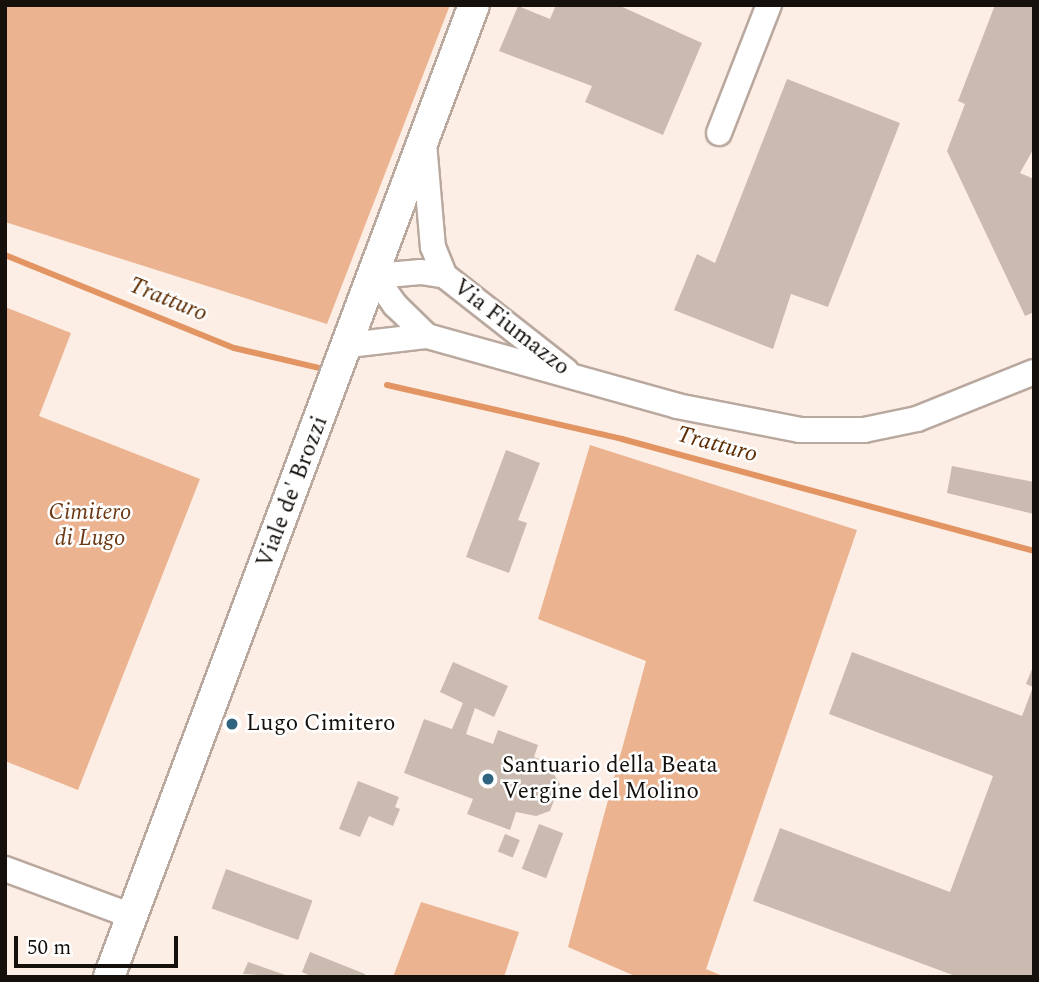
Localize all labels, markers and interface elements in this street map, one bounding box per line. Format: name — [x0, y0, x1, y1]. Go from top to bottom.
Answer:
water label: Tratturo — [124, 271, 212, 329]
street label: Via Fiumazzo — [447, 274, 575, 382]
street label: Viale de' Brozzi — [251, 412, 335, 572]
water label: Tratturo — [673, 420, 761, 470]
park label: Cimitero di Lugo — [48, 499, 132, 553]
place label: Lugo Cimitero — [246, 710, 396, 738]
marker: Lugo Cimitero — [224, 716, 240, 732]
place label: Santuario della Beata Vergine del Molino — [502, 752, 718, 806]
marker: Santuario della Beata Vergine del Molino — [480, 771, 496, 787]
scale bar — [18, 922, 182, 966]
text: 50 m — [27, 932, 71, 964]

